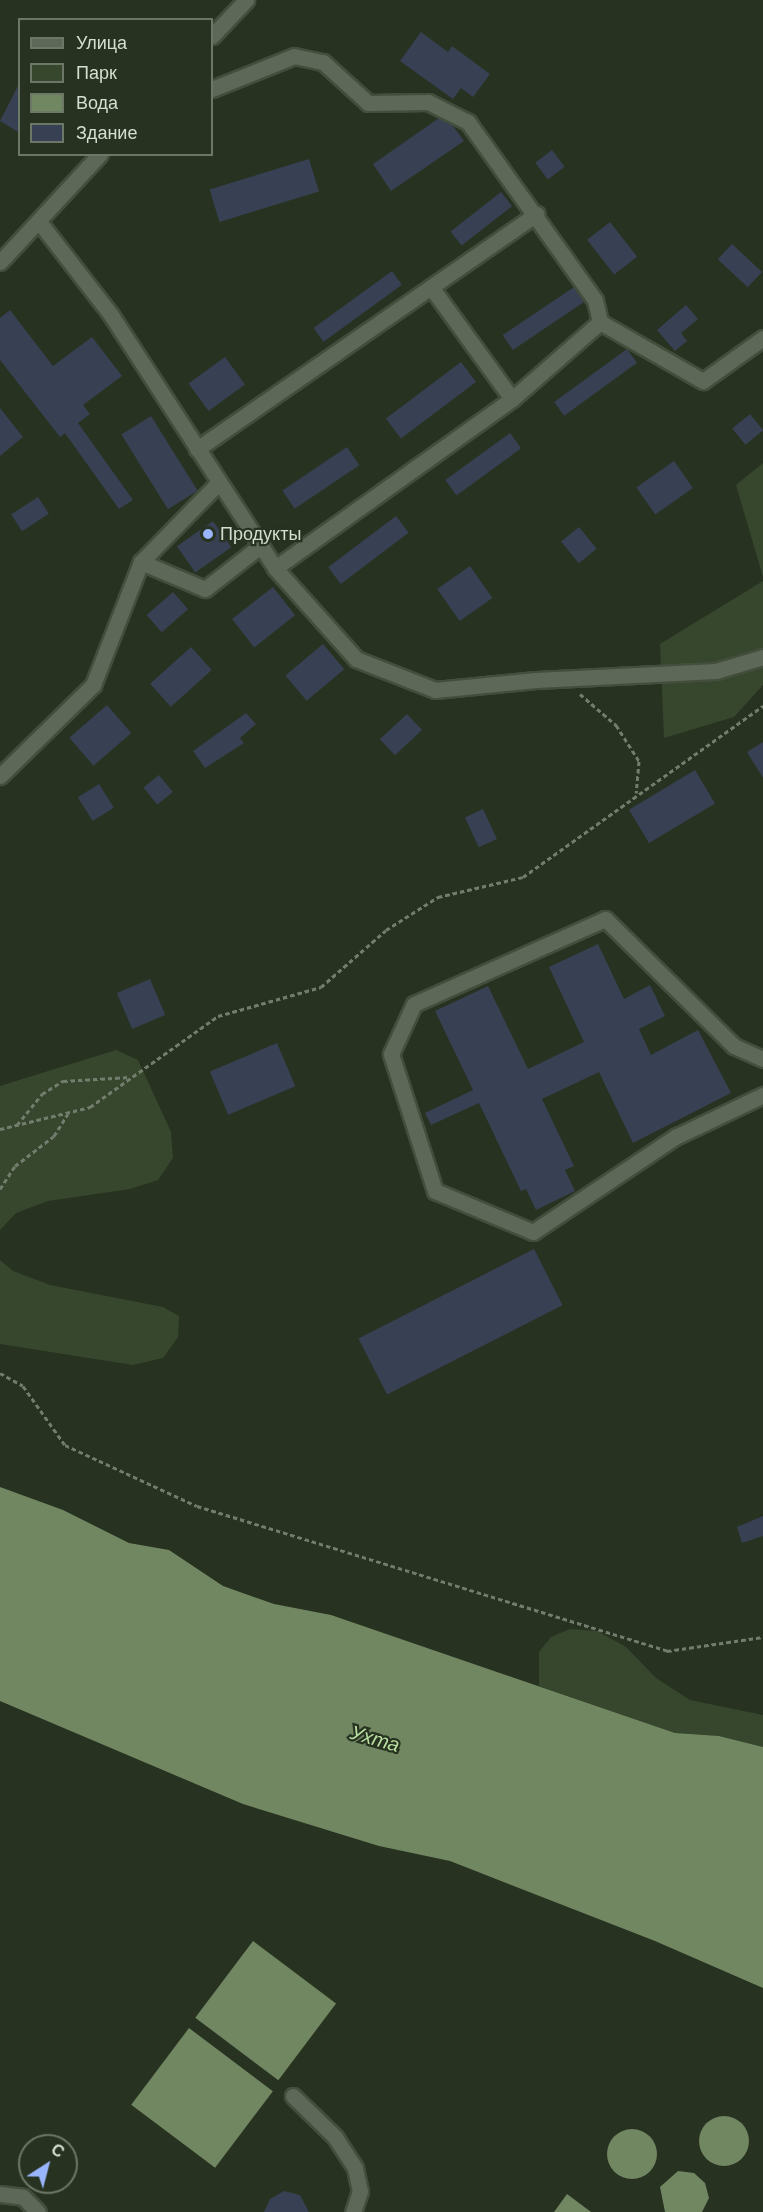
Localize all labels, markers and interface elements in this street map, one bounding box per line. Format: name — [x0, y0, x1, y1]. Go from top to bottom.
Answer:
legend — [18, 18, 213, 156]
text: Улица — [76, 31, 127, 55]
text: Парк — [76, 61, 117, 85]
text: Вода — [76, 91, 118, 115]
text: Здание — [76, 121, 137, 145]
place label: Продукты — [220, 523, 301, 545]
marker: Продукты — [201, 527, 215, 541]
water label: Ухта — [348, 1721, 402, 1757]
north arrow — [18, 2134, 78, 2194]
text: С — [47, 2139, 69, 2163]

